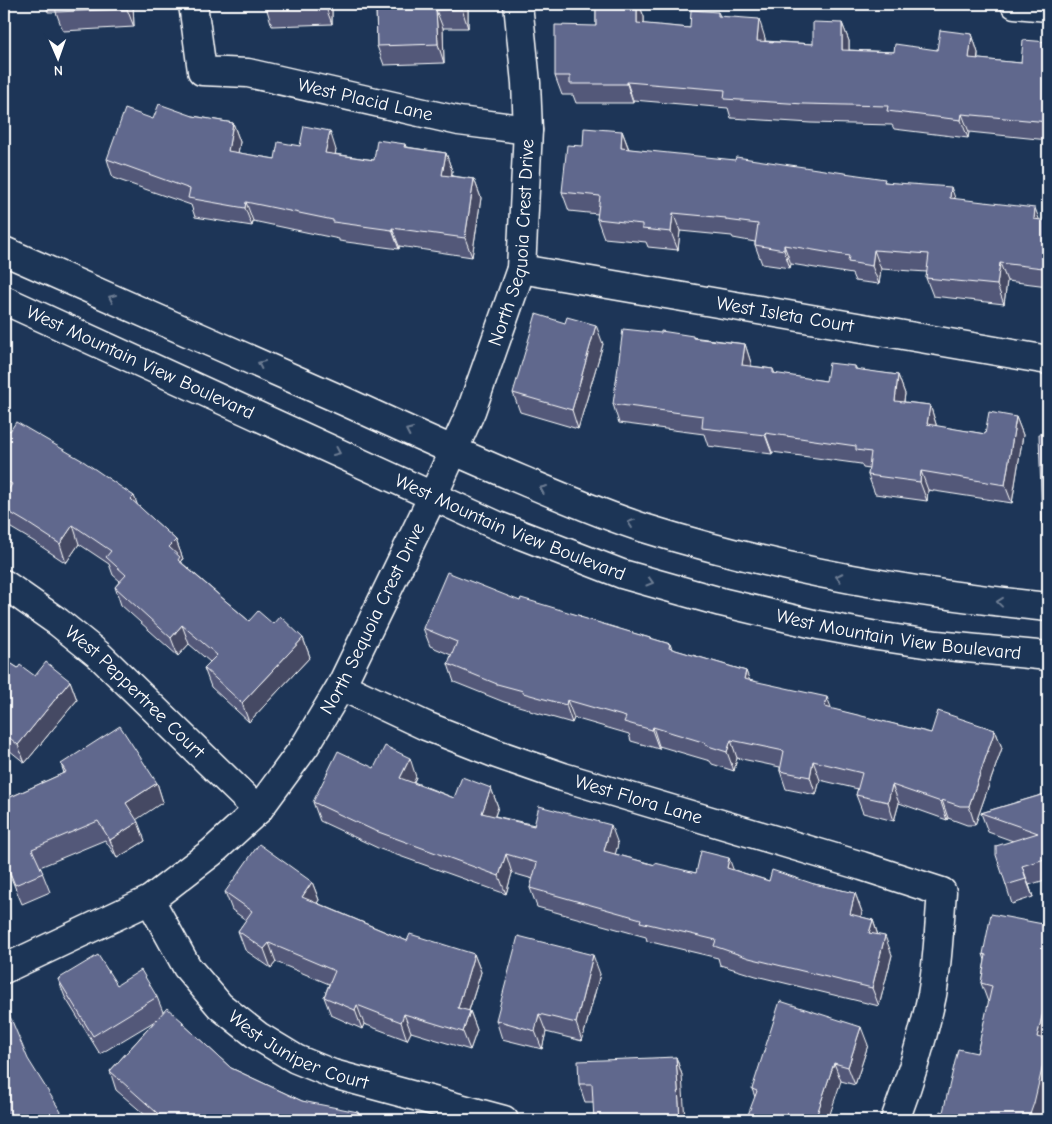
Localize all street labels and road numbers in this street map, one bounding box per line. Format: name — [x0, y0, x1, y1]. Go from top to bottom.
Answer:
street label: West Placid Lane — [296, 74, 435, 126]
street label: North Sequoia Crest Drive — [484, 138, 539, 349]
street label: West Isleta Court — [715, 292, 856, 337]
street label: West Mountain View Boulevard — [23, 301, 258, 424]
street label: West Mountain View Boulevard — [391, 469, 629, 585]
street label: North Sequoia Crest Drive — [316, 519, 429, 718]
street label: West Mountain View Boulevard — [774, 604, 1022, 664]
street label: West Peppertree Court — [61, 621, 210, 763]
street label: West Flora Lane — [572, 770, 705, 829]
street label: West Juniper Court — [224, 1006, 372, 1094]

